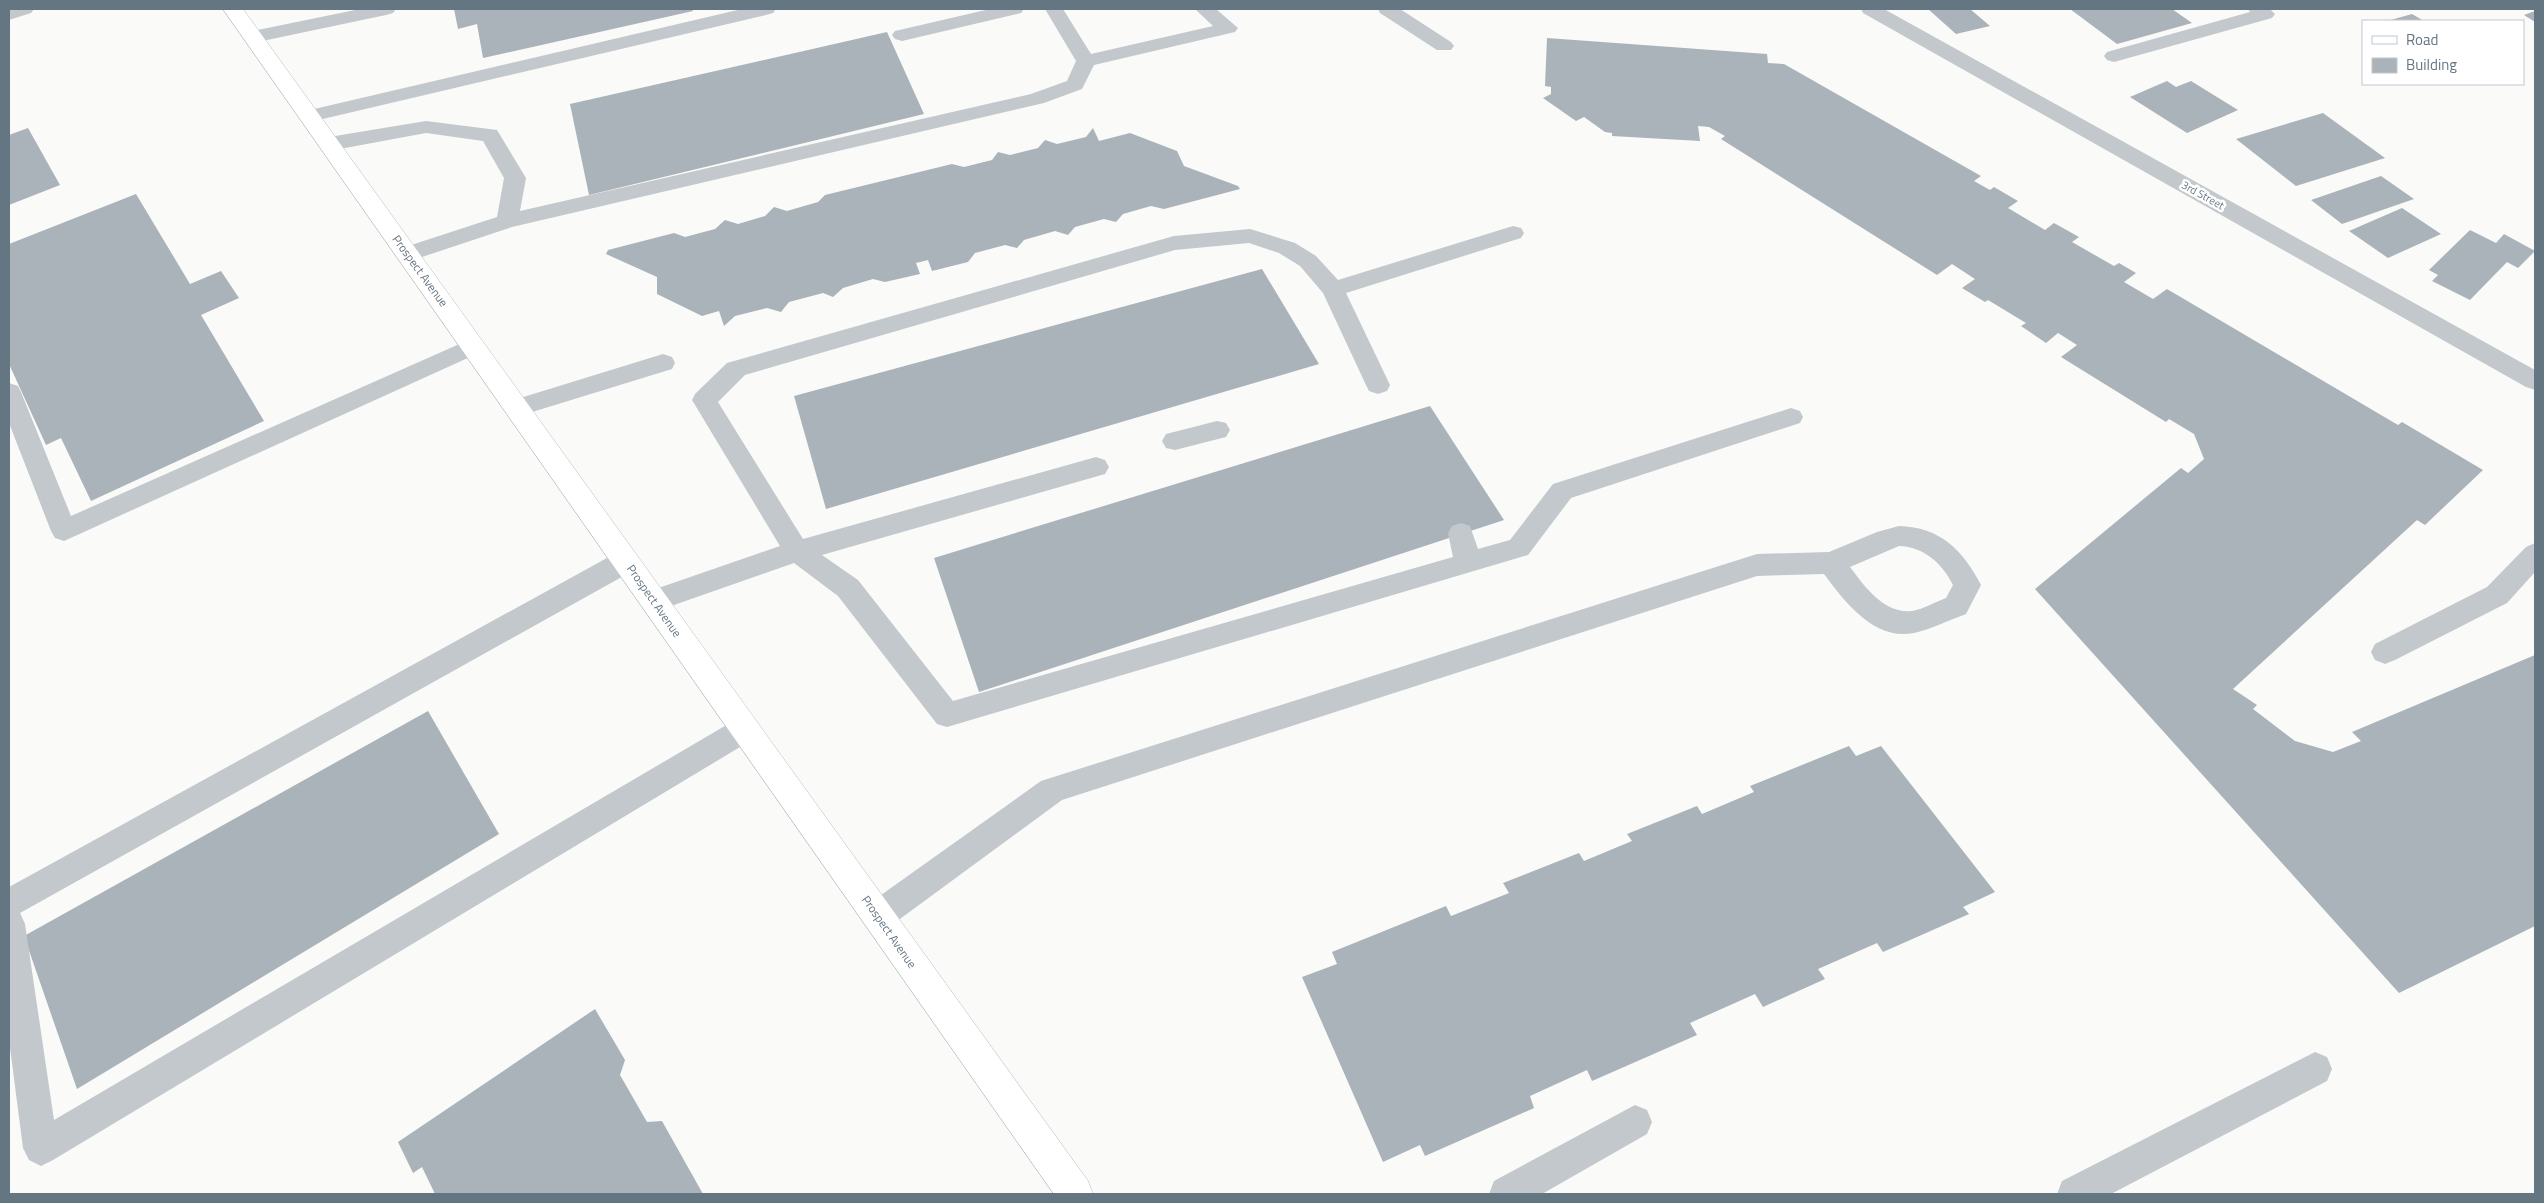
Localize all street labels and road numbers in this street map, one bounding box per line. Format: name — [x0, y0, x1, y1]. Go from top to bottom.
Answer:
street label: 3rd Street — [2179, 177, 2227, 213]
street label: Prospect Avenue — [388, 231, 453, 311]
street label: Prospect Avenue — [622, 560, 687, 641]
street label: Prospect Avenue — [857, 891, 922, 972]

